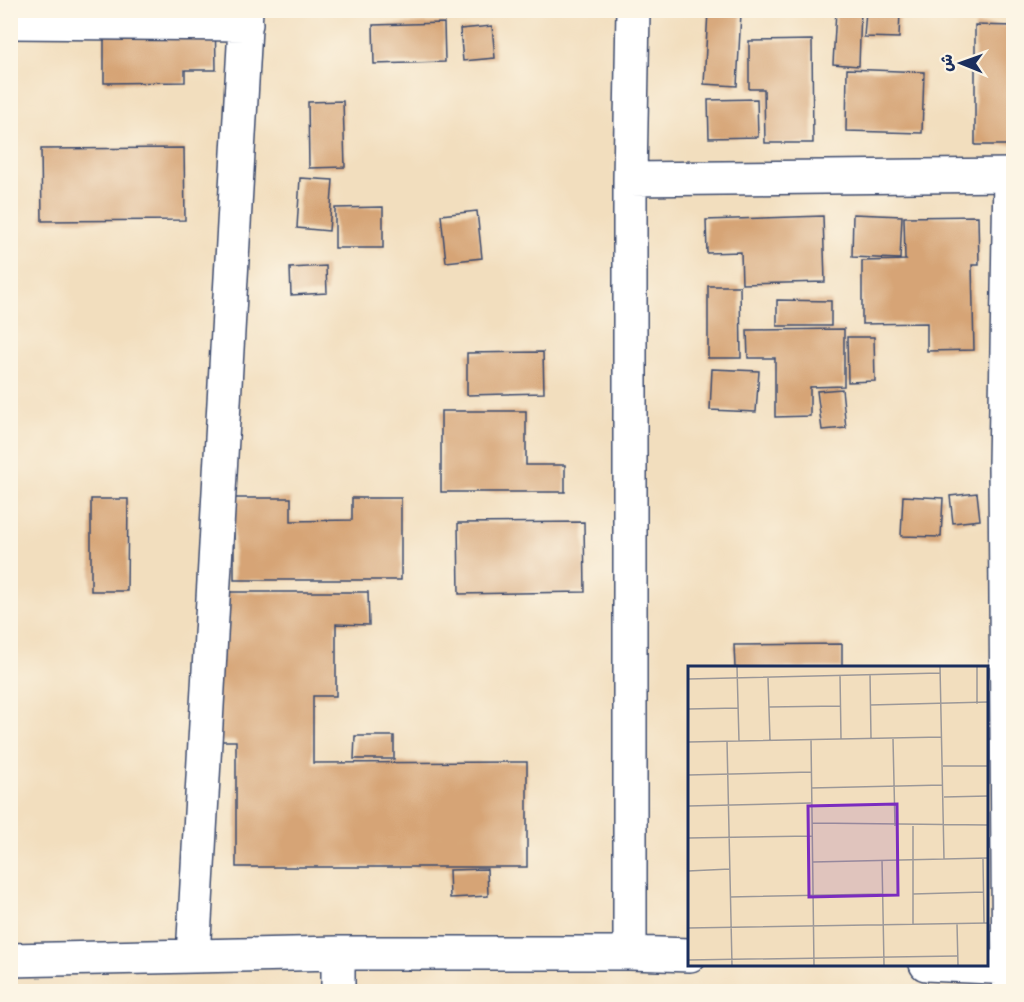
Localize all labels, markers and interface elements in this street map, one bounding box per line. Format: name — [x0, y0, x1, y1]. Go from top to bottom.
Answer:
north arrow — [931, 33, 991, 93]
text: ش — [932, 54, 961, 72]
inset map — [688, 666, 988, 966]

